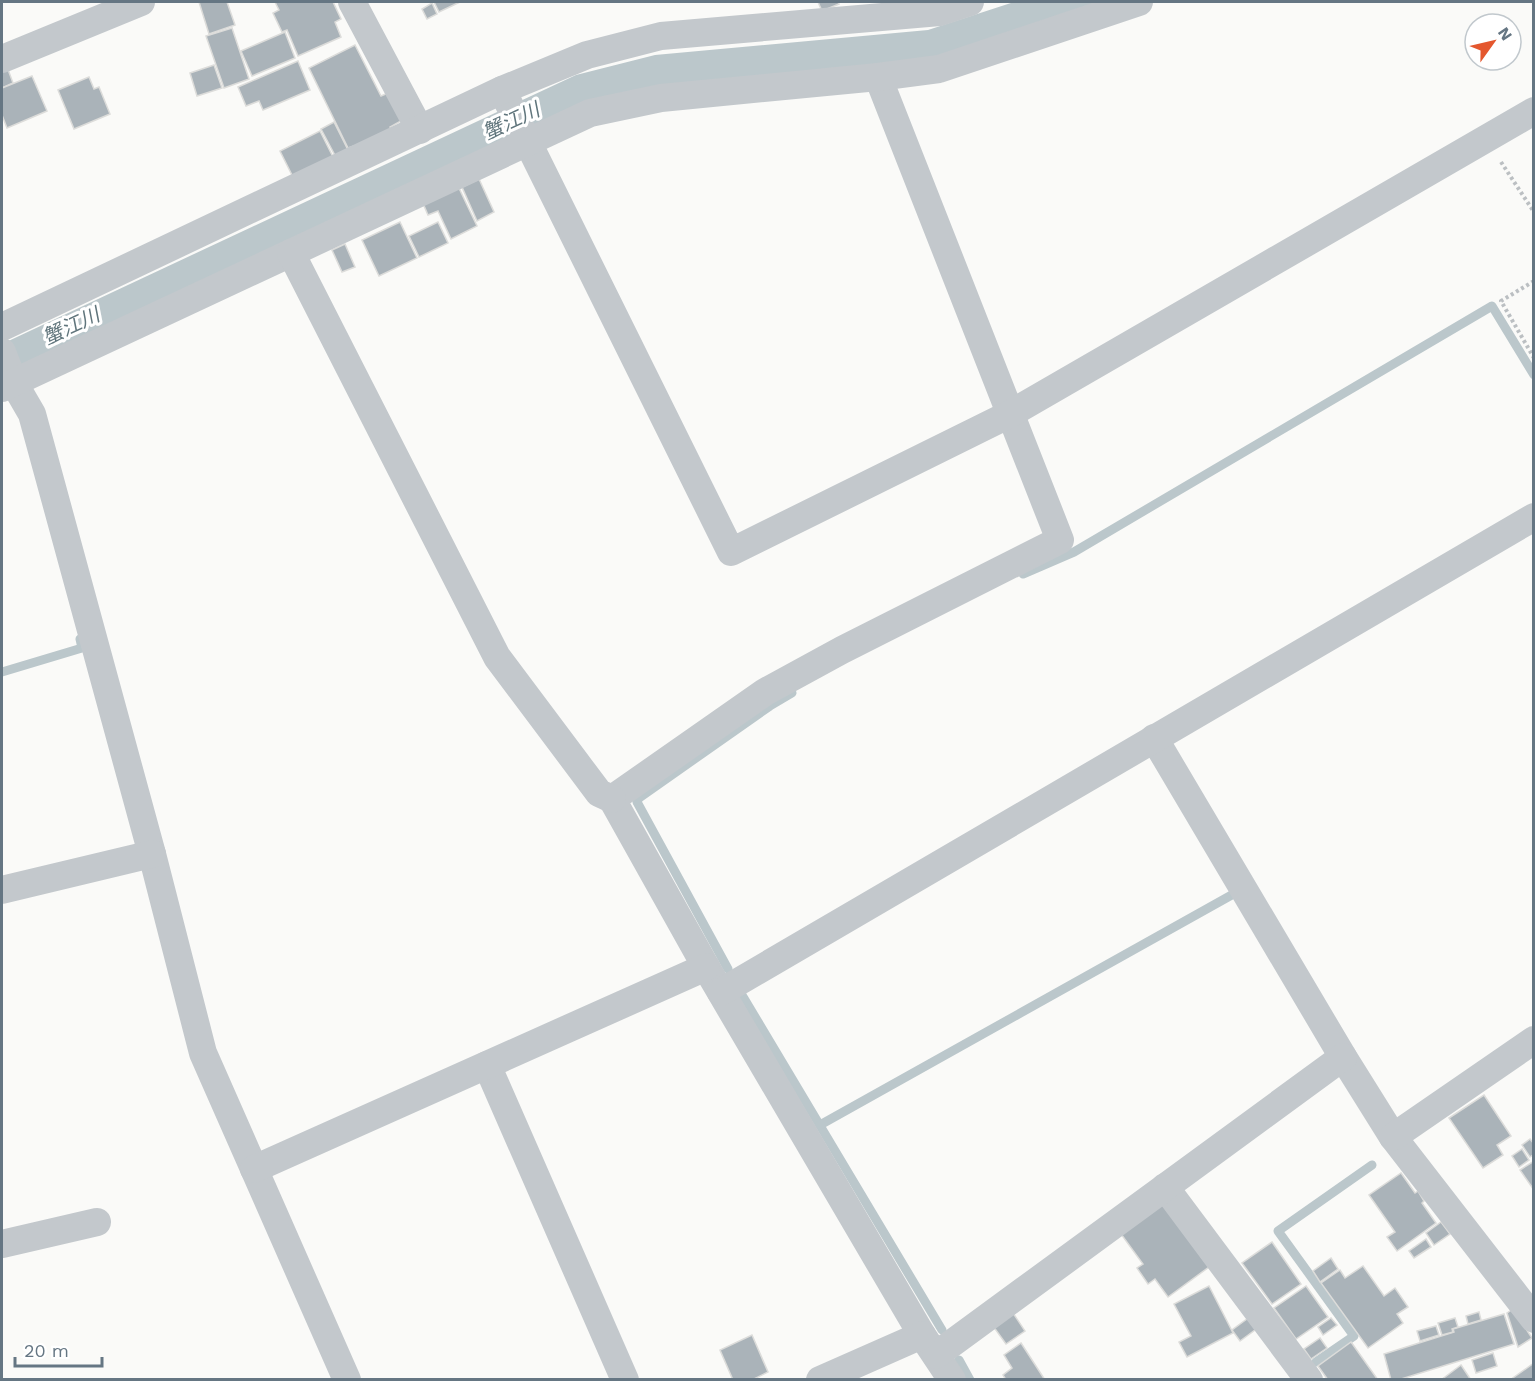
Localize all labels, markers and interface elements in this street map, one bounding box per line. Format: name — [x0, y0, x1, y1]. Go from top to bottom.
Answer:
north arrow — [1463, 12, 1523, 72]
text: N — [1494, 24, 1516, 44]
water label: 蟹江川 — [479, 97, 545, 145]
water label: 蟹江川 — [39, 302, 105, 350]
scale bar — [15, 1330, 102, 1368]
text: 20 m — [24, 1340, 69, 1361]

